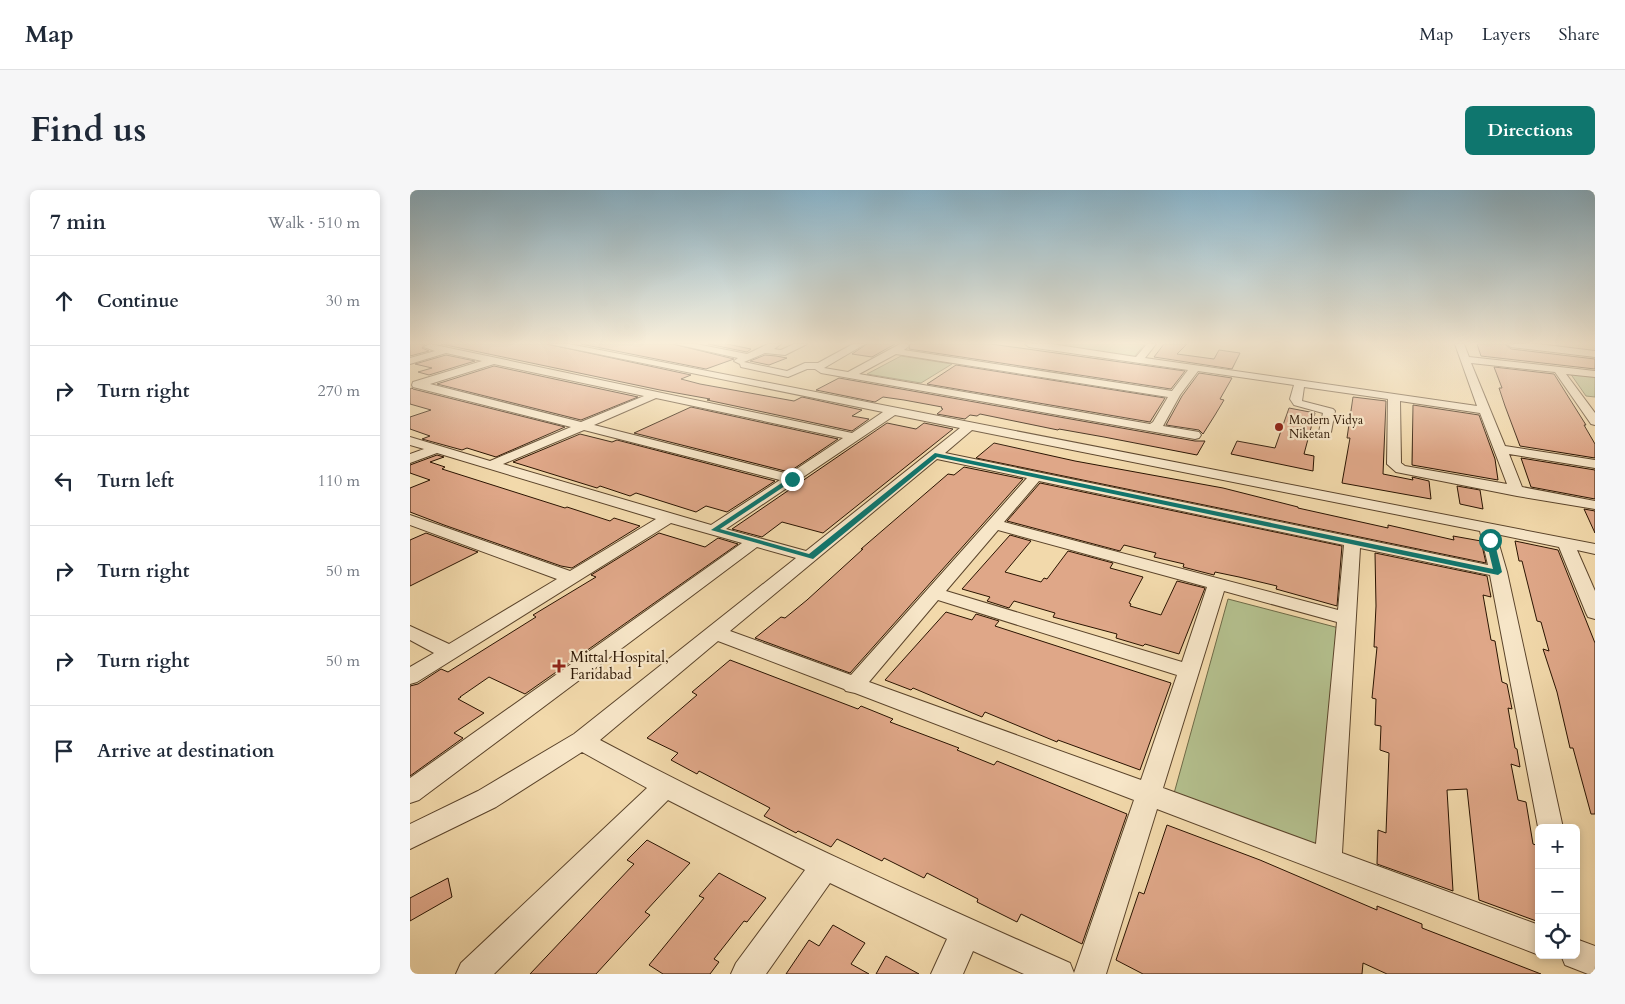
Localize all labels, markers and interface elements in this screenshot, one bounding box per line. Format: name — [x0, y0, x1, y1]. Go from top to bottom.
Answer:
text: Map — [25, 18, 74, 51]
text: Map — [1419, 22, 1454, 47]
text: Layers — [1482, 22, 1531, 47]
text: Share — [1559, 22, 1600, 47]
text: Find us — [30, 106, 146, 154]
button: Directions — [1465, 106, 1595, 155]
text: 7 min — [50, 208, 106, 237]
text: Walk · 510 m — [268, 212, 360, 234]
icon: ahead — [50, 287, 78, 315]
text: Continue — [97, 288, 179, 314]
text: 30 m — [326, 290, 360, 312]
icon: right — [50, 377, 78, 405]
text: Turn right — [97, 378, 189, 404]
text: 270 m — [318, 380, 360, 402]
place label: Modern Vidya Niketan — [1289, 412, 1364, 442]
marker: Modern Vidya Niketan — [1273, 421, 1285, 433]
icon: left — [50, 467, 78, 495]
text: Turn left — [97, 468, 174, 494]
route end — [781, 468, 804, 491]
text: 110 m — [318, 470, 360, 492]
route start — [1479, 529, 1502, 552]
icon: right — [50, 557, 78, 585]
text: Turn right — [97, 558, 189, 584]
text: 50 m — [326, 560, 360, 582]
icon: right — [50, 647, 78, 675]
place label: Mittal Hospital, Faridabad — [570, 647, 669, 684]
text: Turn right — [97, 648, 189, 674]
text: 50 m — [326, 650, 360, 672]
marker: Mittal Hospital, Faridabad — [552, 659, 566, 673]
icon: arrive — [50, 737, 78, 765]
text: Arrive at destination — [97, 738, 274, 764]
map controls — [1535, 824, 1580, 959]
button: + — [1535, 824, 1580, 869]
button: − — [1535, 869, 1580, 914]
button: locate — [1535, 914, 1580, 959]

